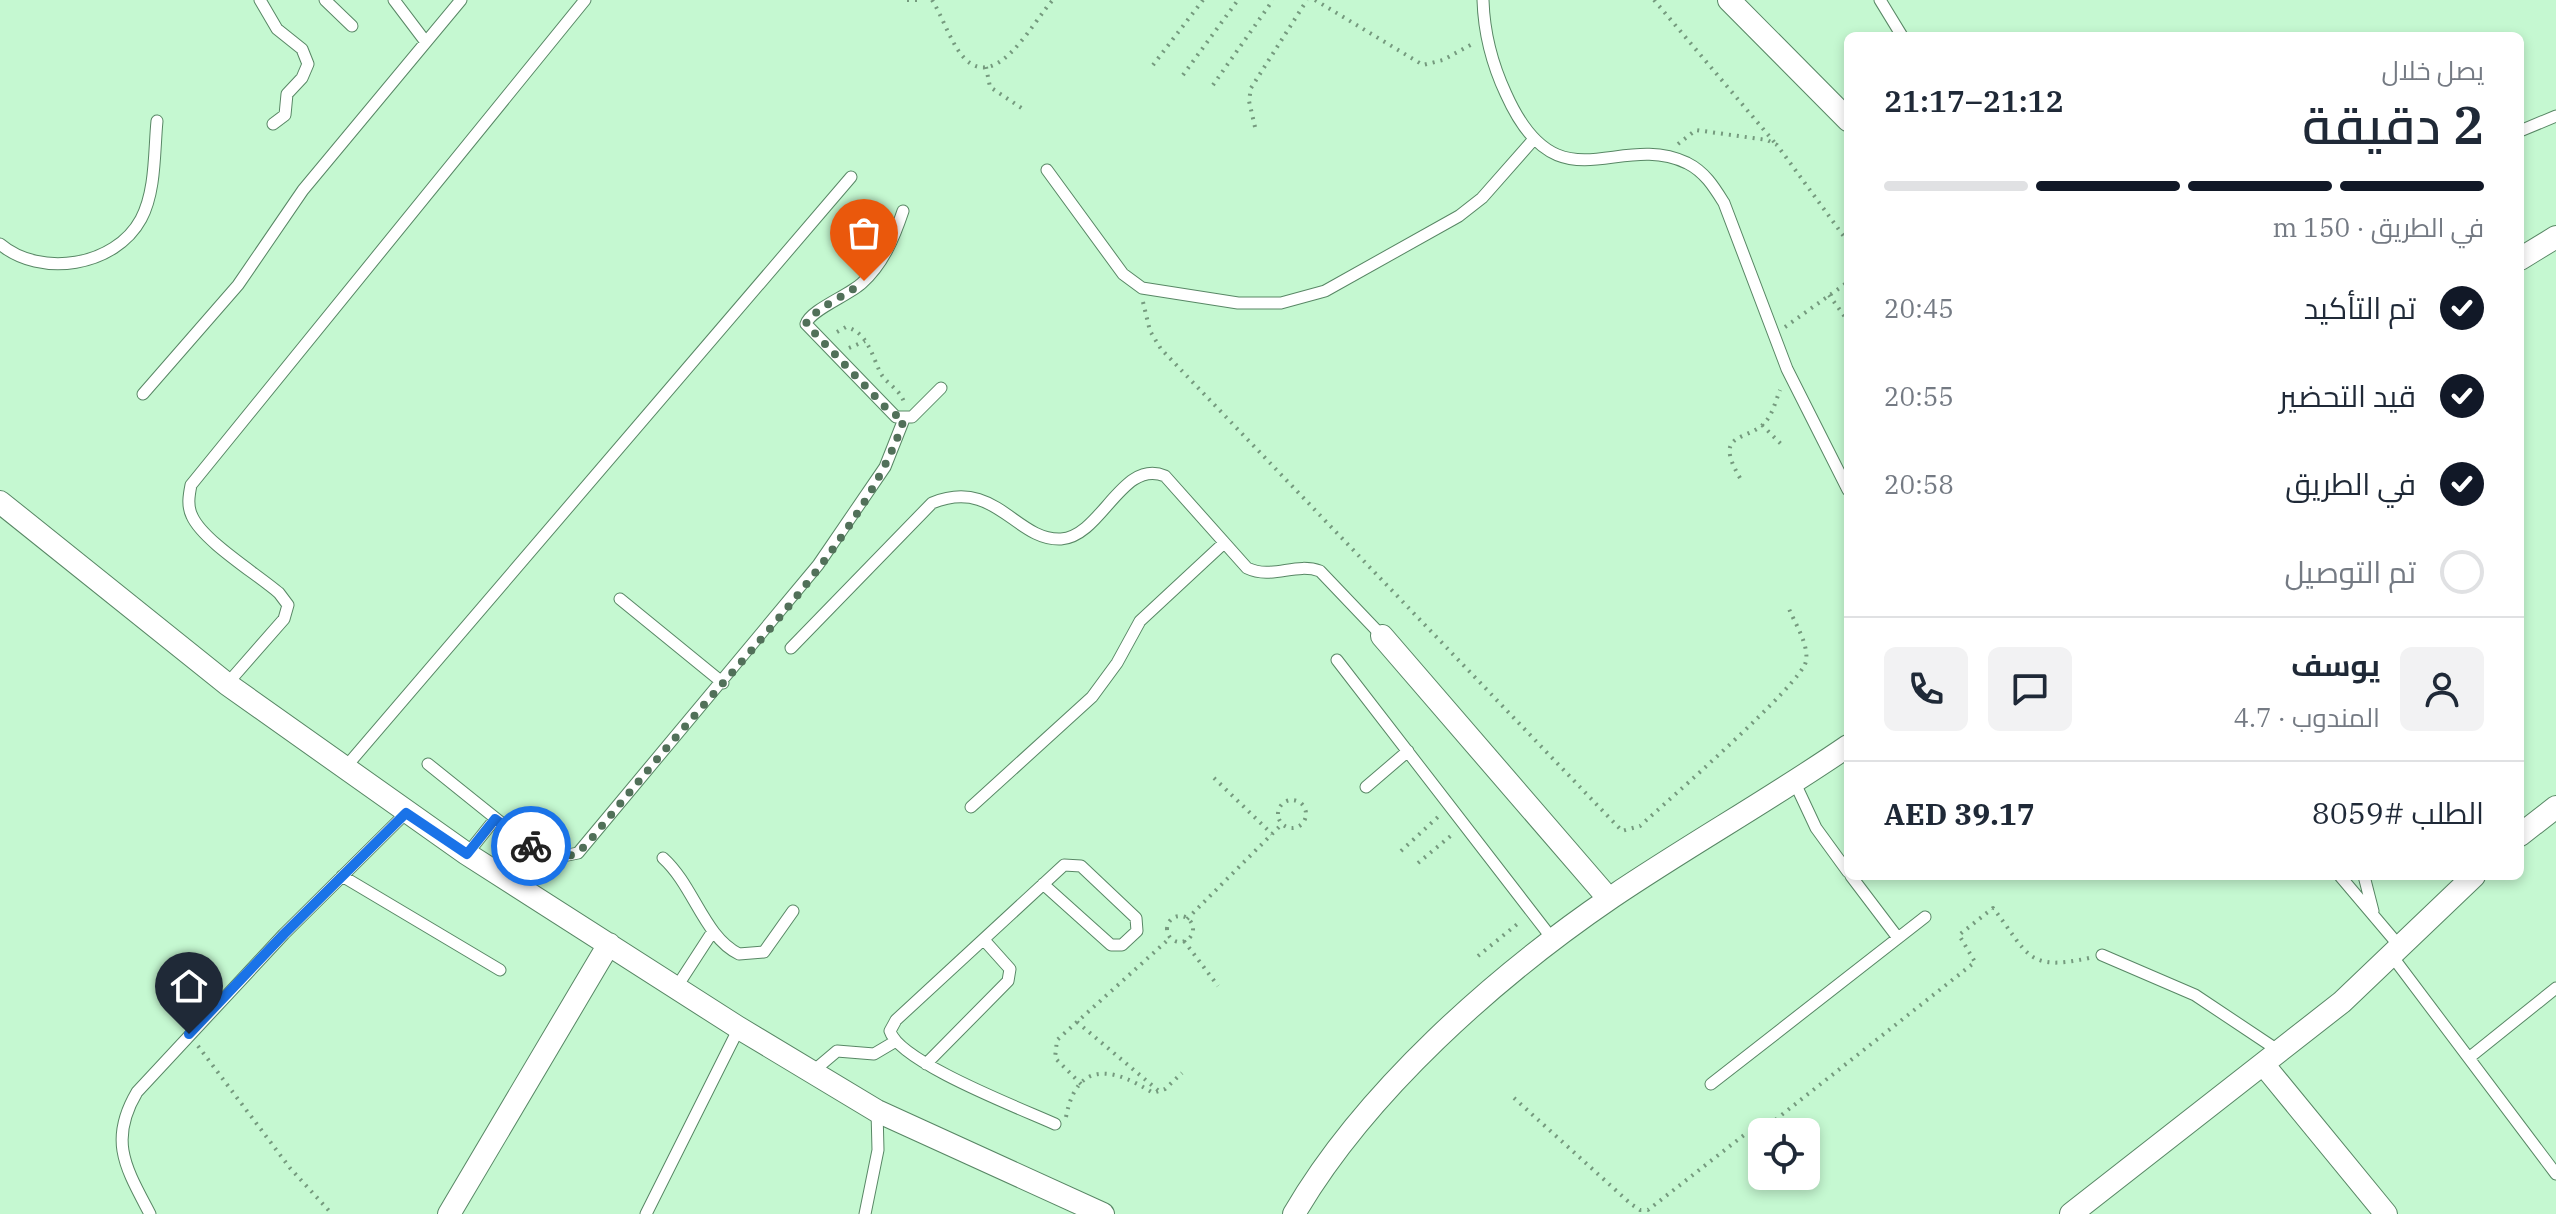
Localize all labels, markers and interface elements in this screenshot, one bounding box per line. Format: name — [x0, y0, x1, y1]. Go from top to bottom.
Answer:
text: يصل خلال — [2381, 53, 2484, 87]
text: 21:12–21:17 — [1884, 81, 2064, 120]
text: 2 دقيقة — [2302, 91, 2484, 158]
pin — [830, 199, 898, 281]
text: في الطريق · 150 m — [2273, 210, 2484, 244]
icon: bag — [842, 211, 886, 255]
icon: check — [2440, 286, 2484, 330]
text: تم التأكيد — [2304, 288, 2416, 327]
text: 20:45 — [1884, 291, 1954, 325]
icon: check — [2440, 374, 2484, 418]
text: قيد التحضير — [2279, 376, 2416, 415]
text: 20:55 — [1884, 379, 1954, 413]
icon: check — [2440, 462, 2484, 506]
text: في الطريق — [2285, 464, 2416, 503]
text: 20:58 — [1884, 467, 1954, 501]
text: تم التوصيل — [2284, 552, 2416, 591]
text: يوسف — [2291, 645, 2380, 684]
button: phone — [1884, 647, 1968, 731]
button: chat — [1988, 647, 2072, 731]
button: person — [2400, 647, 2484, 731]
text: المندوب · 4.7 — [2233, 700, 2380, 734]
text: الطلب #8059 — [2312, 793, 2484, 832]
text: AED 39.17 — [1884, 794, 2035, 833]
courier — [491, 806, 571, 886]
icon: bike — [509, 824, 553, 868]
pin — [155, 952, 223, 1034]
icon: home — [167, 964, 211, 1008]
map controls — [1748, 1118, 1820, 1190]
button: locate — [1748, 1118, 1820, 1190]

